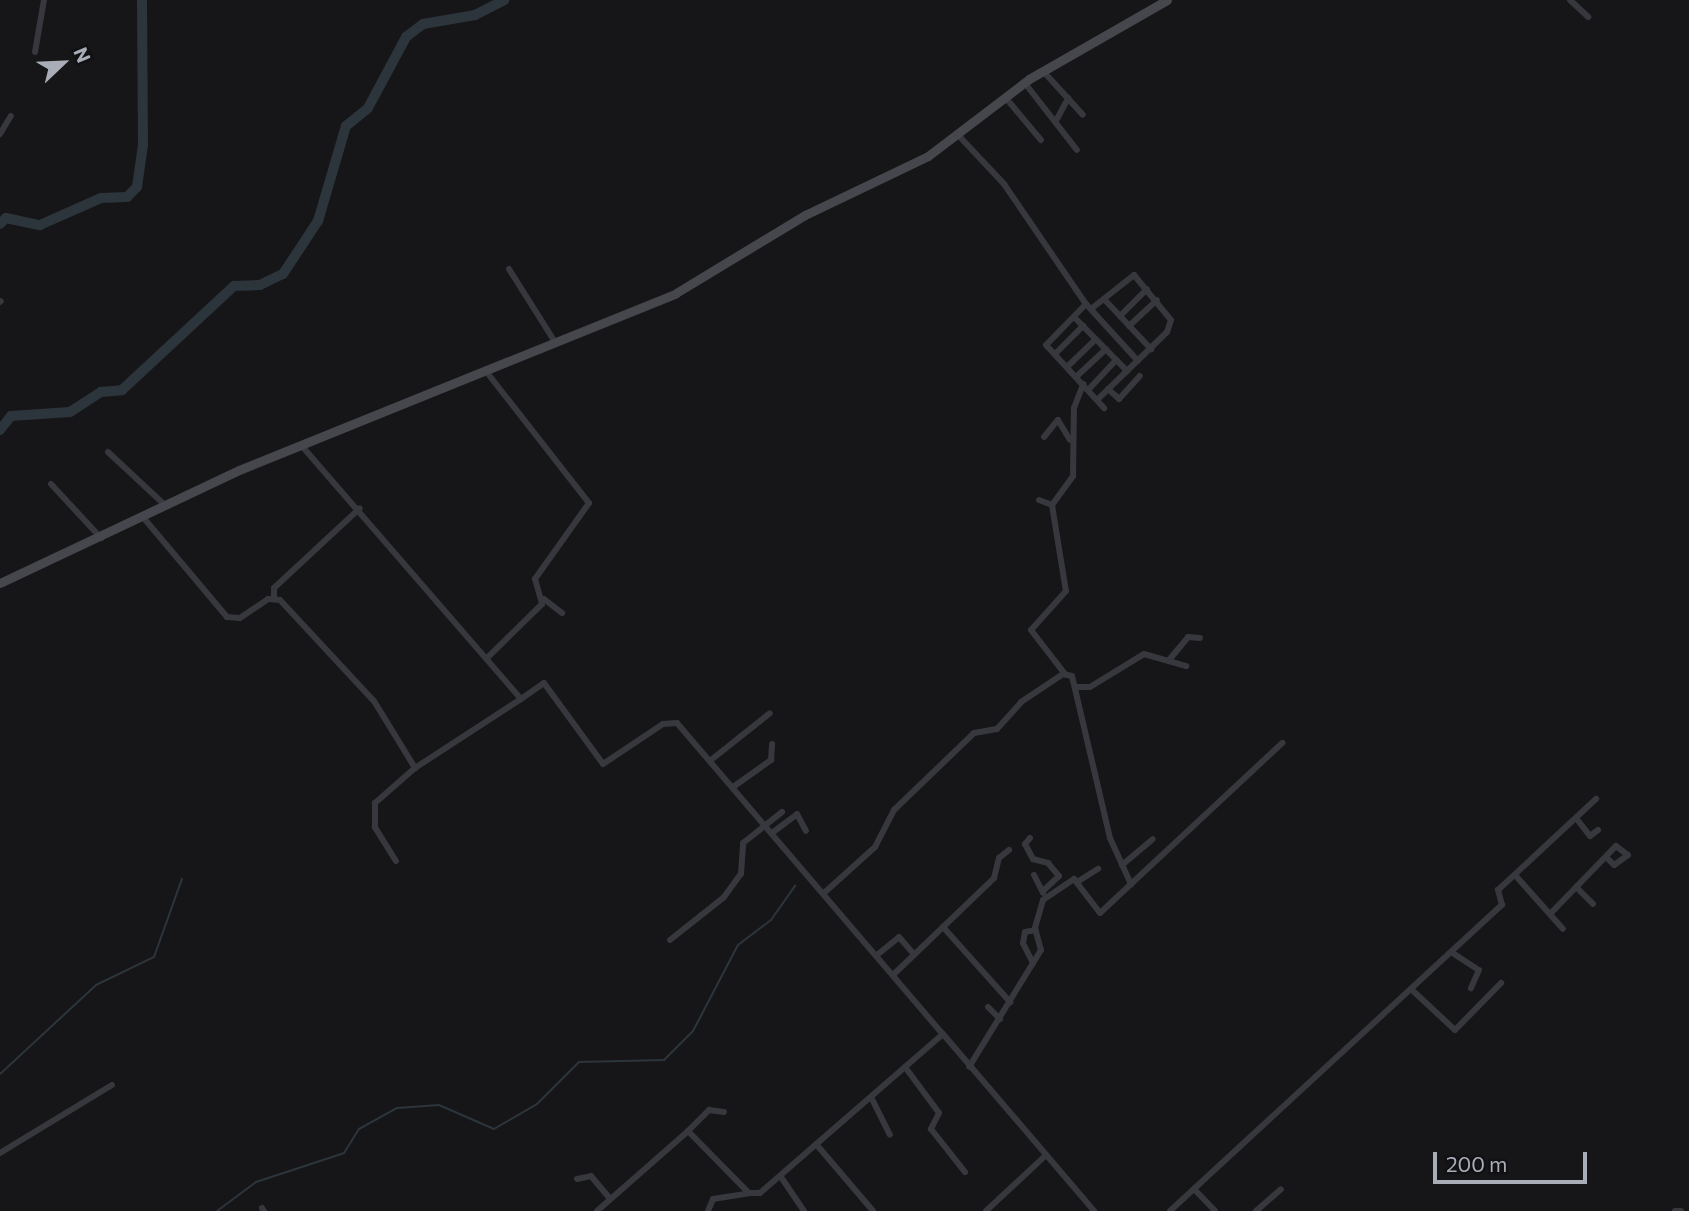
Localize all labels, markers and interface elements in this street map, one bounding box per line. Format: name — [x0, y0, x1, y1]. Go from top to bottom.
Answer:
north arrow — [28, 28, 98, 98]
text: N — [69, 44, 96, 66]
scale bar — [1437, 1138, 1591, 1182]
text: 200 m — [1446, 1151, 1507, 1176]

